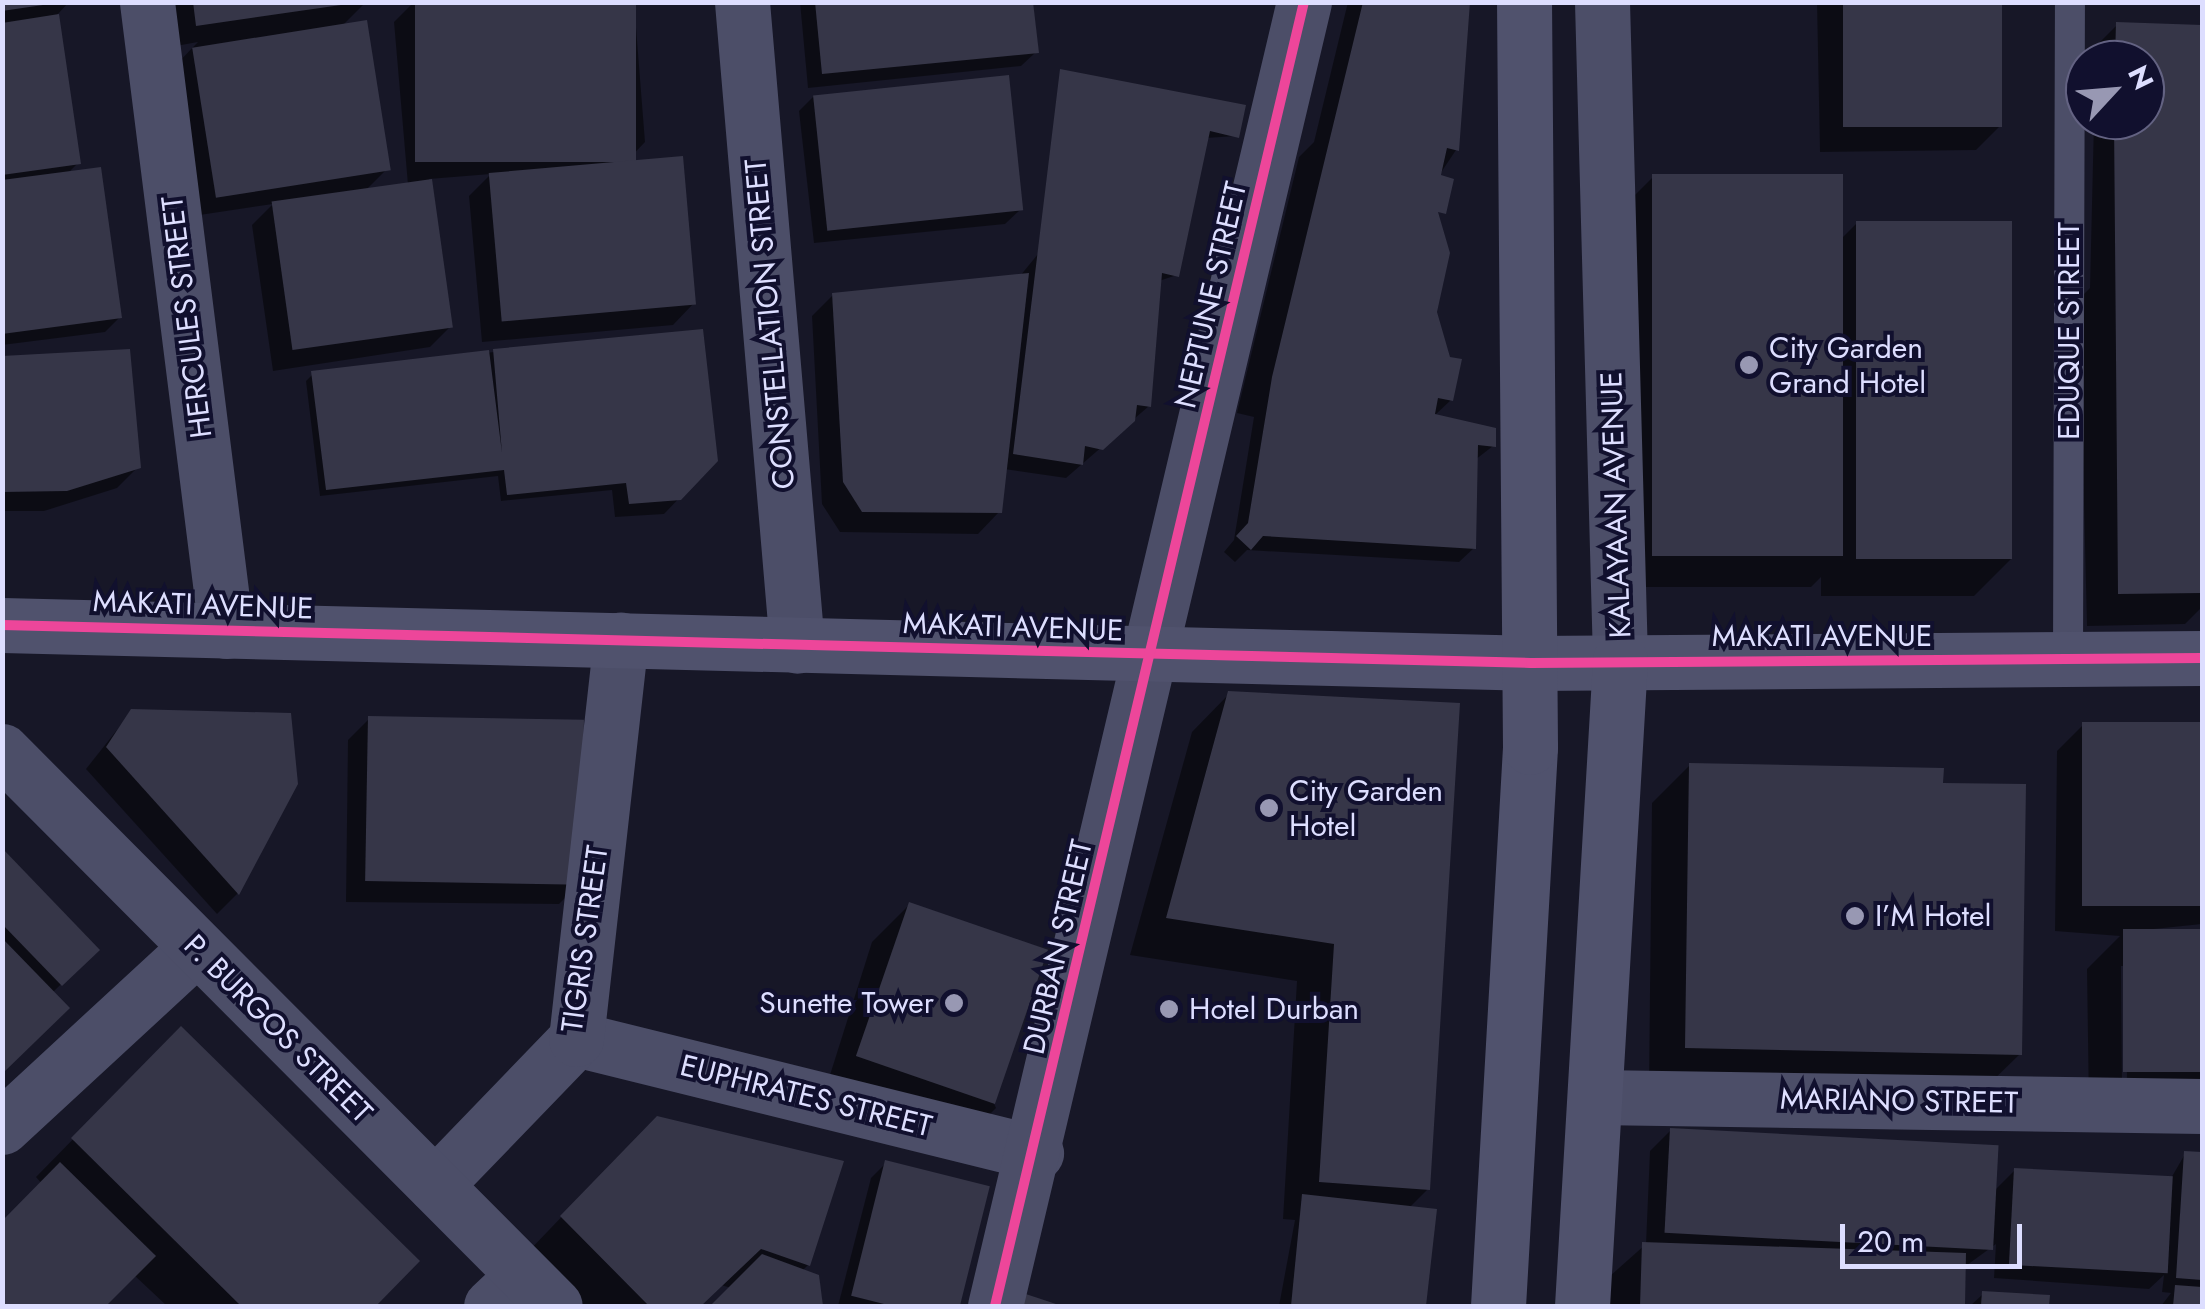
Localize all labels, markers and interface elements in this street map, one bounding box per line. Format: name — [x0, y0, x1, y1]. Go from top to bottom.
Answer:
north arrow — [2065, 40, 2165, 140]
text: N — [2117, 59, 2164, 96]
street label: CONSTELLATION STREET — [738, 157, 802, 491]
street label: NEPTUNE STREET — [1167, 178, 1255, 412]
street label: HERCULES STREET — [154, 194, 220, 440]
street label: EDUQUE STREET — [2051, 222, 2087, 440]
place label: City Garden Grand Hotel — [1769, 330, 1926, 400]
marker: City Garden Grand Hotel — [1738, 354, 1760, 376]
street label: KALAYAAN AVENUE — [1593, 371, 1639, 639]
street label: MAKATI AVENUE — [92, 583, 314, 627]
street label: MAKATI AVENUE — [902, 605, 1124, 649]
street label: MAKATI AVENUE — [1712, 618, 1932, 654]
place label: City Garden Hotel — [1289, 773, 1443, 844]
marker: City Garden Hotel — [1258, 797, 1280, 819]
street label: DURBAN STREET — [1016, 837, 1100, 1057]
street label: TIGRIS STREET — [554, 843, 616, 1035]
place label: I’M Hotel — [1875, 898, 1991, 934]
marker: I’M Hotel — [1844, 905, 1866, 927]
street label: P. BURGOS STREET — [176, 927, 380, 1131]
place label: Sunette Tower — [759, 985, 934, 1021]
place label: Hotel Durban — [1189, 991, 1359, 1027]
marker: Sunette Tower — [943, 992, 965, 1014]
marker: Hotel Durban — [1158, 998, 1180, 1020]
street label: EUPHRATES STREET — [677, 1047, 935, 1145]
street label: MARIANO STREET — [1780, 1081, 2018, 1121]
scale bar — [1845, 1204, 2028, 1266]
text: 20 m — [1857, 1220, 1924, 1263]

